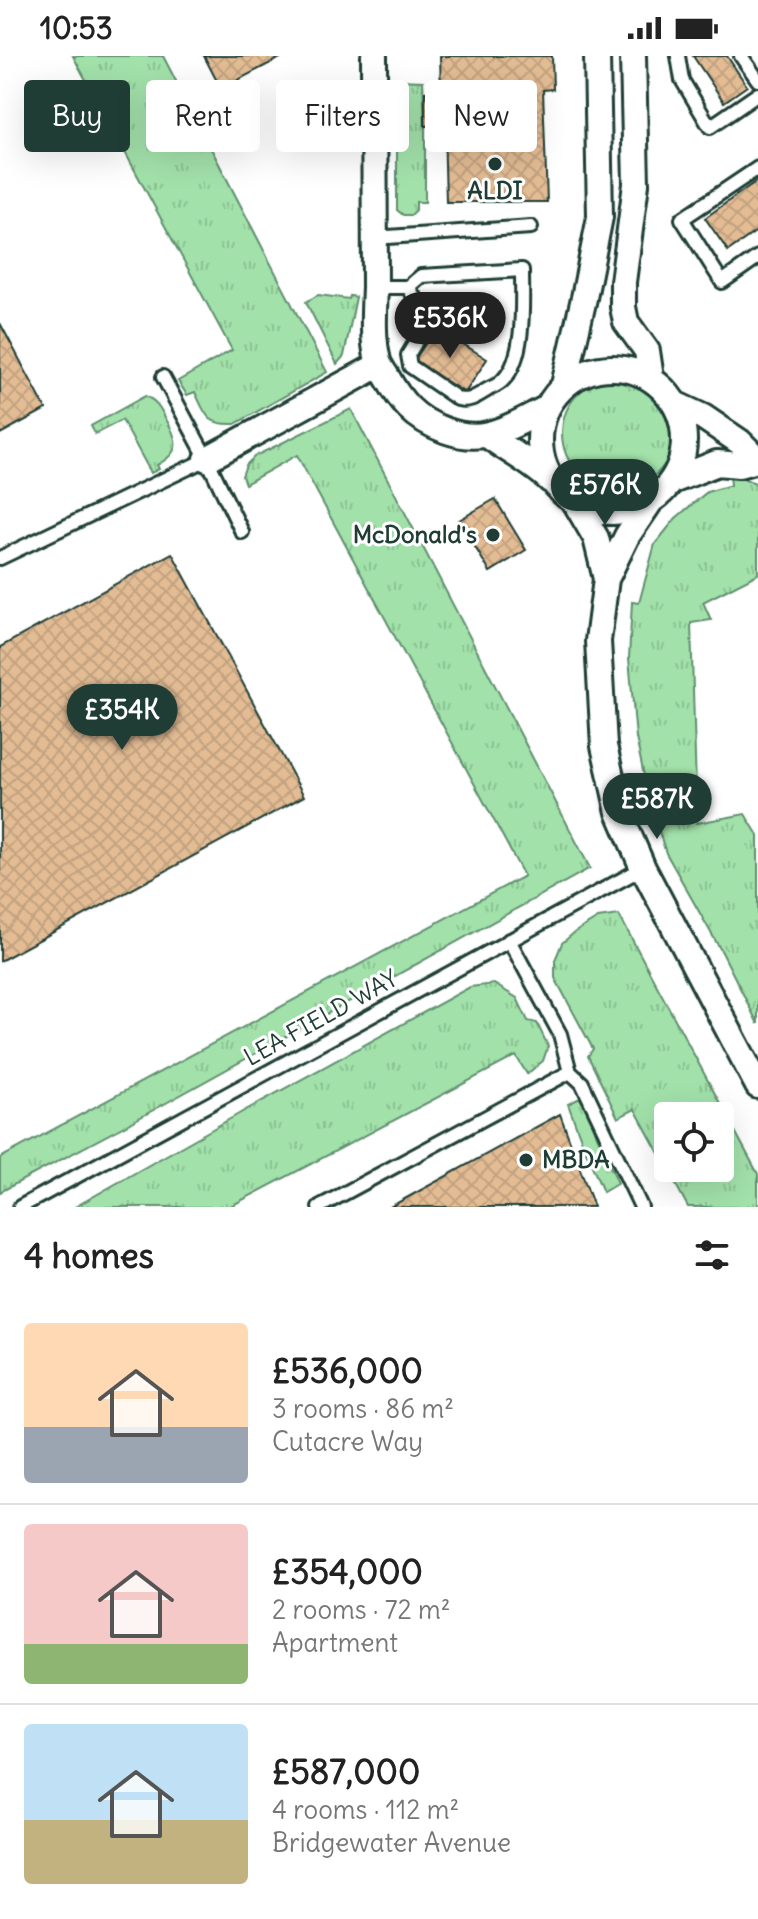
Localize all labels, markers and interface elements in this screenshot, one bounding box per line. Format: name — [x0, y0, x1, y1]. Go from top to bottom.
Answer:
text: 10:53 — [40, 9, 113, 47]
chip: Buy — [24, 80, 130, 152]
chip: Rent — [146, 80, 260, 152]
chip: Filters — [276, 80, 409, 152]
chip: New — [425, 80, 537, 152]
marker: ALDI — [486, 155, 504, 173]
place label: ALDI — [467, 175, 523, 205]
pin: £536K — [394, 292, 506, 360]
text: £536K — [413, 301, 487, 334]
pin: £576K — [549, 459, 661, 527]
text: £576K — [569, 468, 641, 501]
place label: McDonald's — [353, 519, 477, 549]
marker: McDonald's — [484, 526, 502, 544]
pin: £354K — [66, 684, 178, 752]
text: £354K — [85, 693, 159, 726]
pin: £587K — [601, 773, 713, 841]
text: £587K — [621, 782, 693, 815]
street label: LEA FIELD WAY — [238, 963, 403, 1072]
map controls — [654, 1102, 734, 1182]
button: locate — [654, 1102, 734, 1182]
place label: MBDA — [542, 1144, 610, 1174]
marker: MBDA — [517, 1151, 535, 1169]
icon: filters — [690, 1233, 734, 1277]
text: 4 homes — [24, 1234, 154, 1277]
text: £536,000 — [272, 1349, 423, 1392]
icon: home — [88, 1355, 184, 1451]
text: 3 rooms · 86 m² — [272, 1392, 454, 1425]
text: Cutacre Way — [272, 1425, 423, 1458]
text: £354,000 — [272, 1550, 423, 1593]
icon: home — [88, 1556, 184, 1652]
text: 2 rooms · 72 m² — [272, 1593, 451, 1626]
text: Apartment — [272, 1626, 398, 1659]
text: £587,000 — [272, 1750, 420, 1793]
icon: home — [88, 1756, 184, 1852]
text: 4 rooms · 112 m² — [272, 1793, 459, 1826]
text: Bridgewater Avenue — [272, 1826, 511, 1859]

